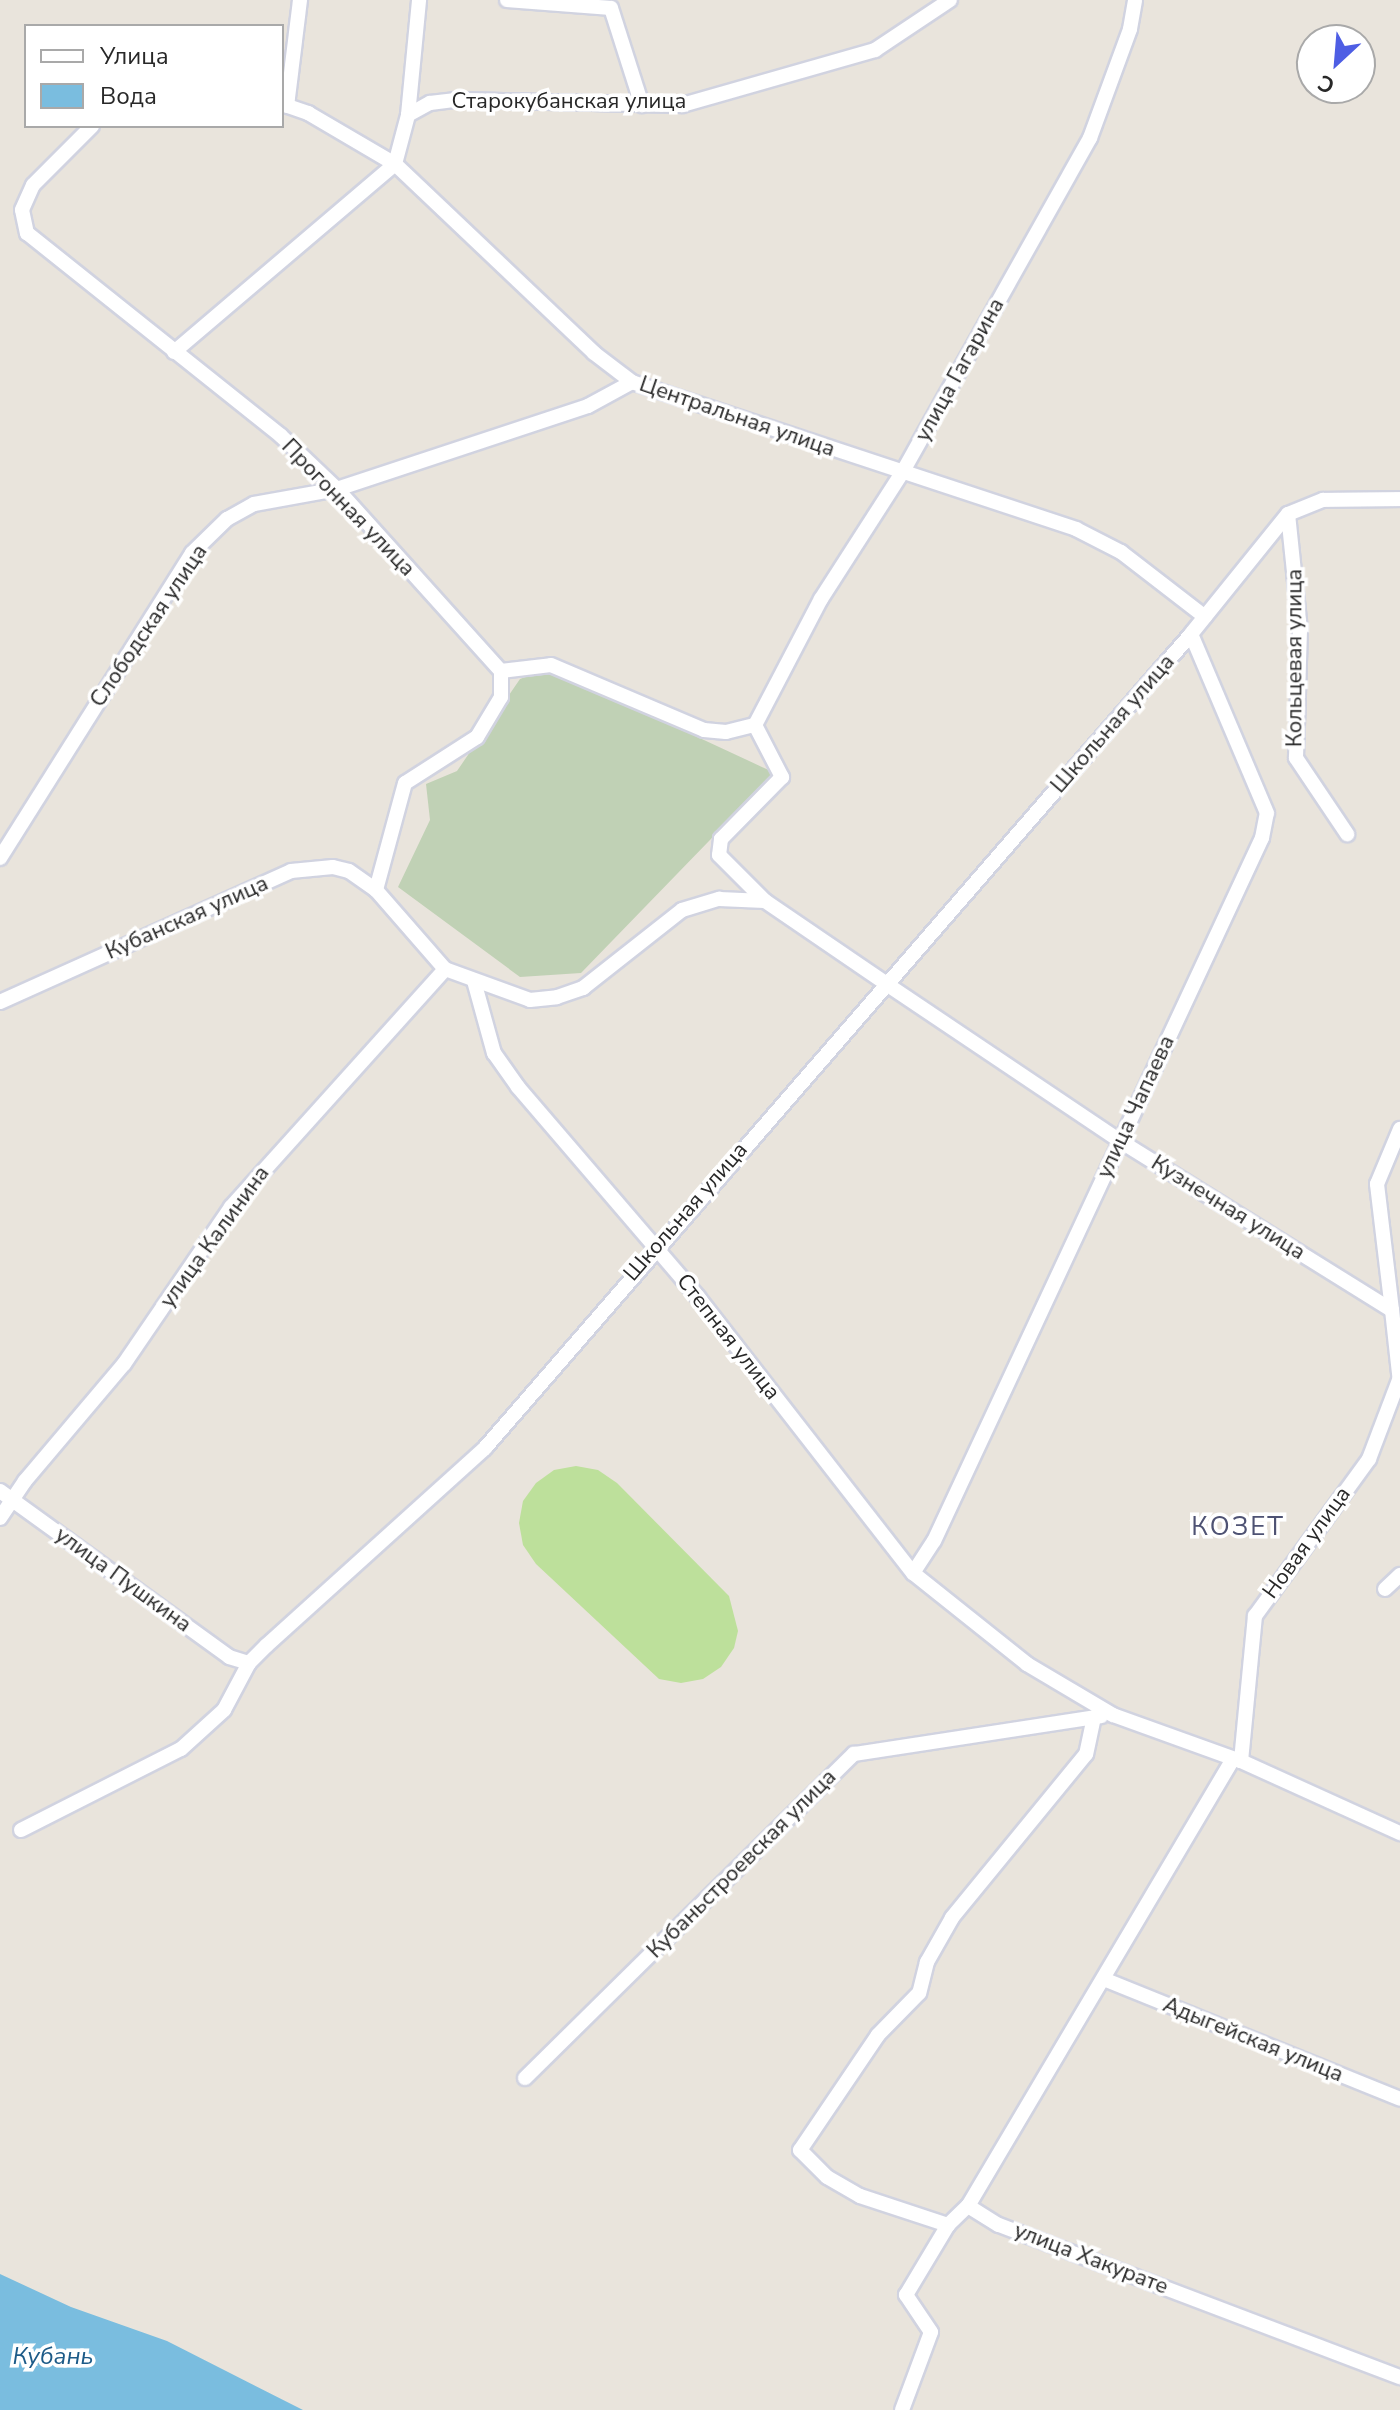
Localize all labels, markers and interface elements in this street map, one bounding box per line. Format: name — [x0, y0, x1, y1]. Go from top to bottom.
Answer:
legend — [24, 24, 284, 128]
north arrow — [1296, 24, 1376, 104]
text: Улица — [100, 40, 169, 72]
text: С — [1313, 67, 1340, 101]
text: Вода — [100, 80, 157, 112]
street label: Старокубанская улица — [452, 89, 686, 115]
street label: улица Гагарина — [910, 294, 1010, 446]
street label: Центральная улица — [636, 371, 838, 463]
street label: Прогонная улица — [276, 434, 420, 582]
street label: Слободская улица — [85, 540, 213, 712]
street label: Кольцевая улица — [1282, 569, 1308, 747]
street label: Школьная улица — [1046, 649, 1180, 799]
street label: Кубанская улица — [102, 870, 272, 966]
street label: улица Чапаева — [1091, 1032, 1181, 1182]
street label: Школьная улица — [619, 1137, 753, 1287]
street label: Кузнечная улица — [1146, 1150, 1310, 1266]
street label: улица Калинина — [155, 1161, 275, 1313]
street label: Степная улица — [671, 1269, 785, 1405]
street label: Новая улица — [1258, 1482, 1356, 1604]
district label: КОЗЕТ — [1191, 1511, 1285, 1543]
street label: улица Пушкина — [50, 1522, 196, 1638]
street label: Кубаньстроевская улица — [642, 1764, 842, 1964]
street label: Адыгейская улица — [1159, 1992, 1347, 2088]
street label: улица Хакурате — [1010, 2218, 1172, 2300]
water label: Кубань — [13, 2343, 93, 2371]

